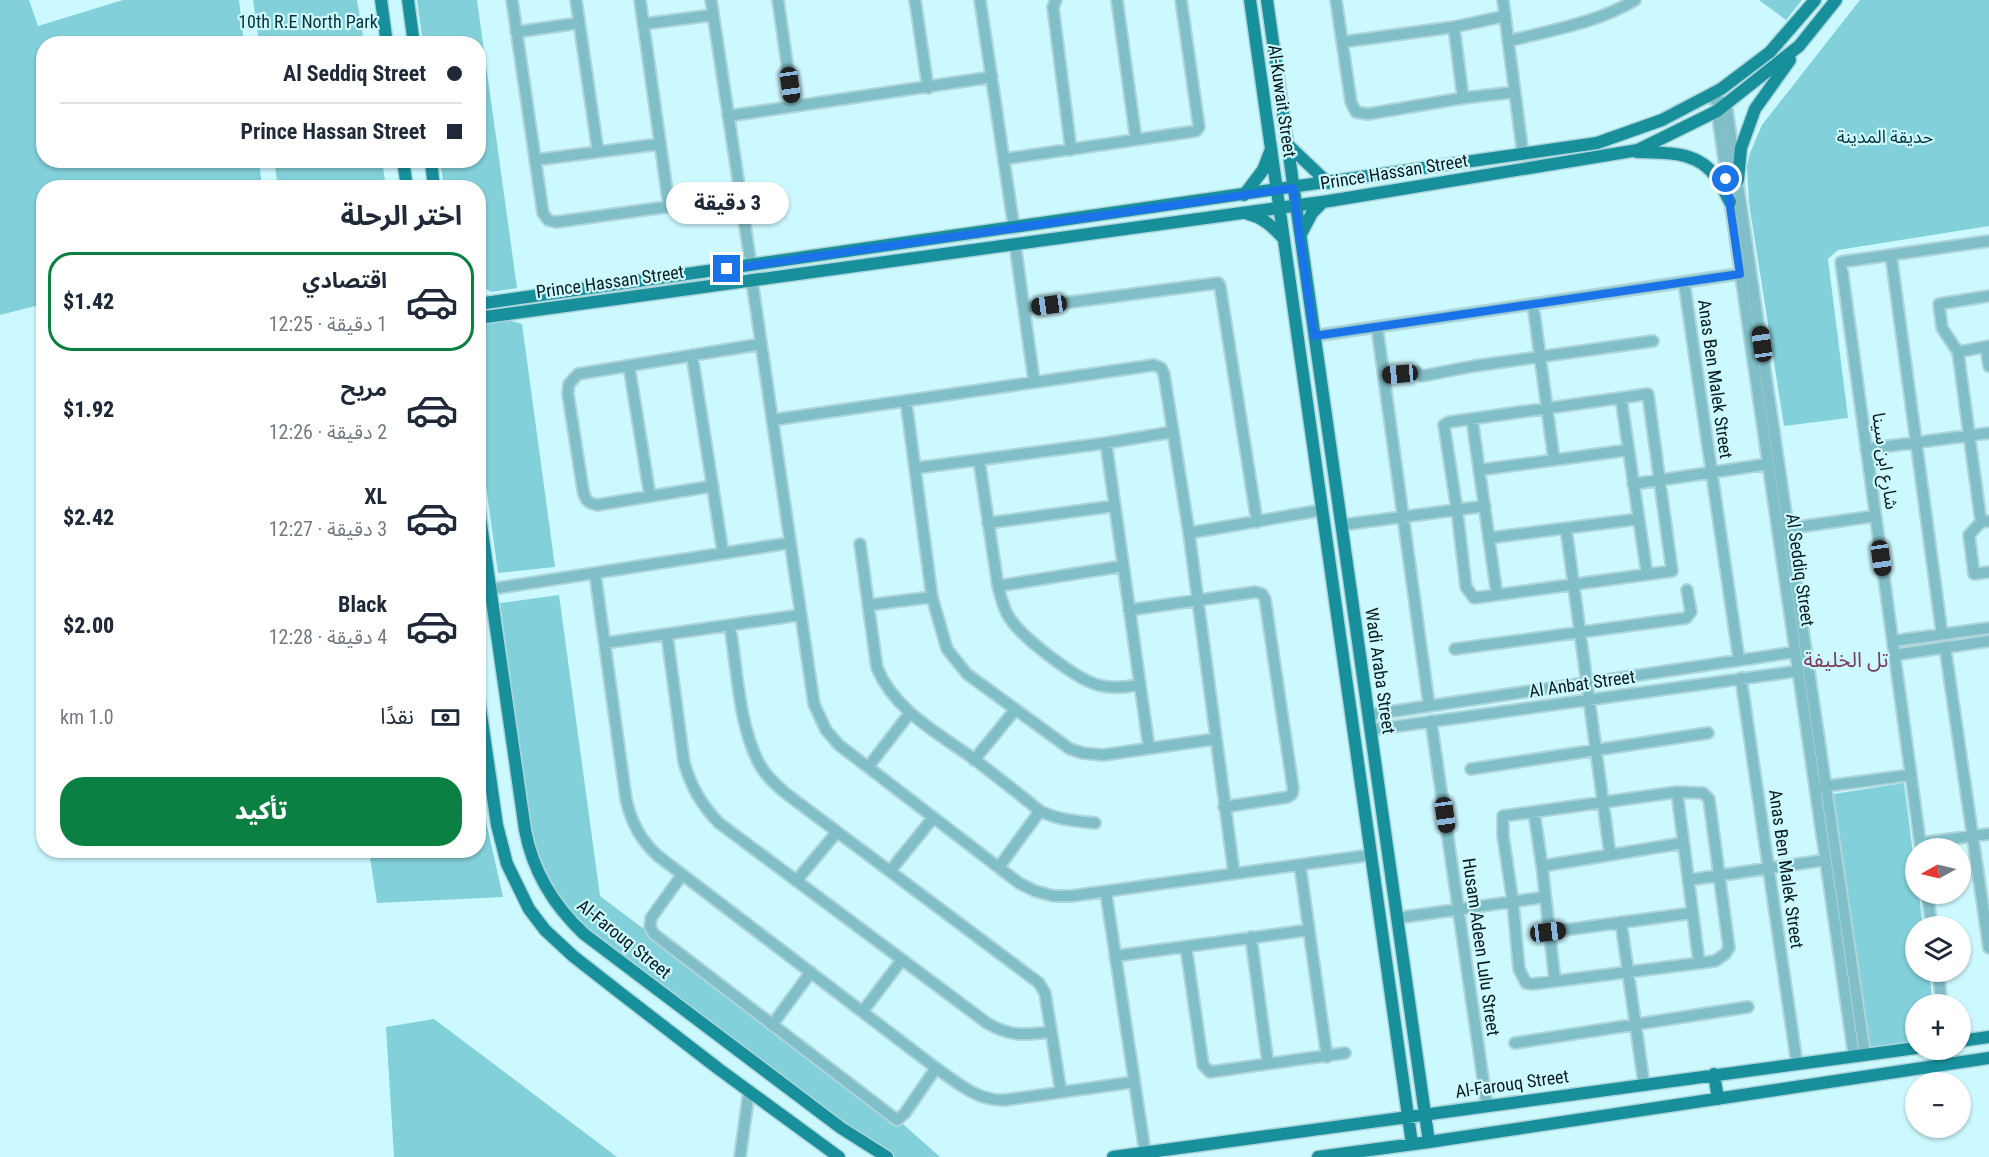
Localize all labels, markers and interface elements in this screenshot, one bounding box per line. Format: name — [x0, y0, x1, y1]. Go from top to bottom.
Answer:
park label: 10th R.E North Park — [238, 11, 378, 32]
street label: Al-Kuwait Street — [1264, 43, 1301, 159]
text: Al Seddiq Street — [283, 61, 426, 86]
car — [779, 66, 801, 104]
text: Prince Hassan Street — [241, 119, 426, 144]
park label: حديقة المدينة — [1837, 126, 1933, 147]
street label: Prince Hassan Street — [1319, 149, 1469, 194]
route start — [1712, 165, 1739, 192]
callout: 3 دقيقة — [666, 182, 789, 224]
text: 3 دقيقة — [694, 191, 761, 215]
text: اختر الرحلة — [340, 200, 462, 232]
route end — [713, 255, 740, 282]
street label: Prince Hassan Street — [535, 261, 685, 302]
text: اقتصادي — [302, 268, 387, 293]
icon: car — [405, 275, 459, 329]
text: $1.42 — [63, 289, 114, 314]
car — [1030, 294, 1068, 316]
street label: Anas Ben Malek Street — [1694, 298, 1737, 460]
text: 1 دقيقة · 12:25 — [269, 312, 387, 336]
car — [1751, 325, 1773, 363]
car — [1381, 363, 1419, 385]
text: مريح — [341, 376, 387, 401]
icon: car — [405, 383, 459, 437]
text: $1.92 — [63, 397, 114, 422]
street label: شارع ابن سينا — [1864, 411, 1903, 511]
text: 2 دقيقة · 12:26 — [269, 420, 387, 444]
text: XL — [364, 484, 387, 509]
icon: car — [405, 491, 459, 545]
text: $2.42 — [63, 505, 114, 530]
street label: Al Seddiq Street — [1782, 512, 1819, 628]
text: 3 دقيقة · 12:27 — [269, 517, 387, 541]
car — [1870, 539, 1892, 577]
text: Black — [338, 592, 387, 617]
icon: car — [405, 599, 459, 653]
street label: Wadi Araba Street — [1361, 606, 1400, 735]
text: $2.00 — [63, 613, 114, 638]
text: 4 دقيقة · 12:28 — [269, 625, 387, 649]
district label: تل الخليفة — [1804, 648, 1889, 672]
street label: Al Anbat Street — [1528, 666, 1636, 701]
icon: cash — [429, 701, 462, 734]
text: نقدًا — [380, 704, 414, 729]
text: 1.0 km — [60, 705, 114, 729]
button: تأكيد — [60, 777, 462, 846]
street label: Anas Ben Malek Street — [1765, 788, 1808, 950]
car — [1434, 796, 1456, 834]
north arrow — [1905, 838, 1971, 904]
map controls — [1905, 838, 1971, 1138]
street label: Husam Adeen Lulu Street — [1459, 857, 1504, 1037]
street label: Al-Farouq Street — [573, 894, 675, 983]
button: layers — [1905, 916, 1971, 982]
car — [1529, 921, 1567, 943]
button: + — [1905, 994, 1971, 1060]
street label: Al-Farouq Street — [1454, 1065, 1570, 1102]
button: − — [1905, 1072, 1971, 1138]

